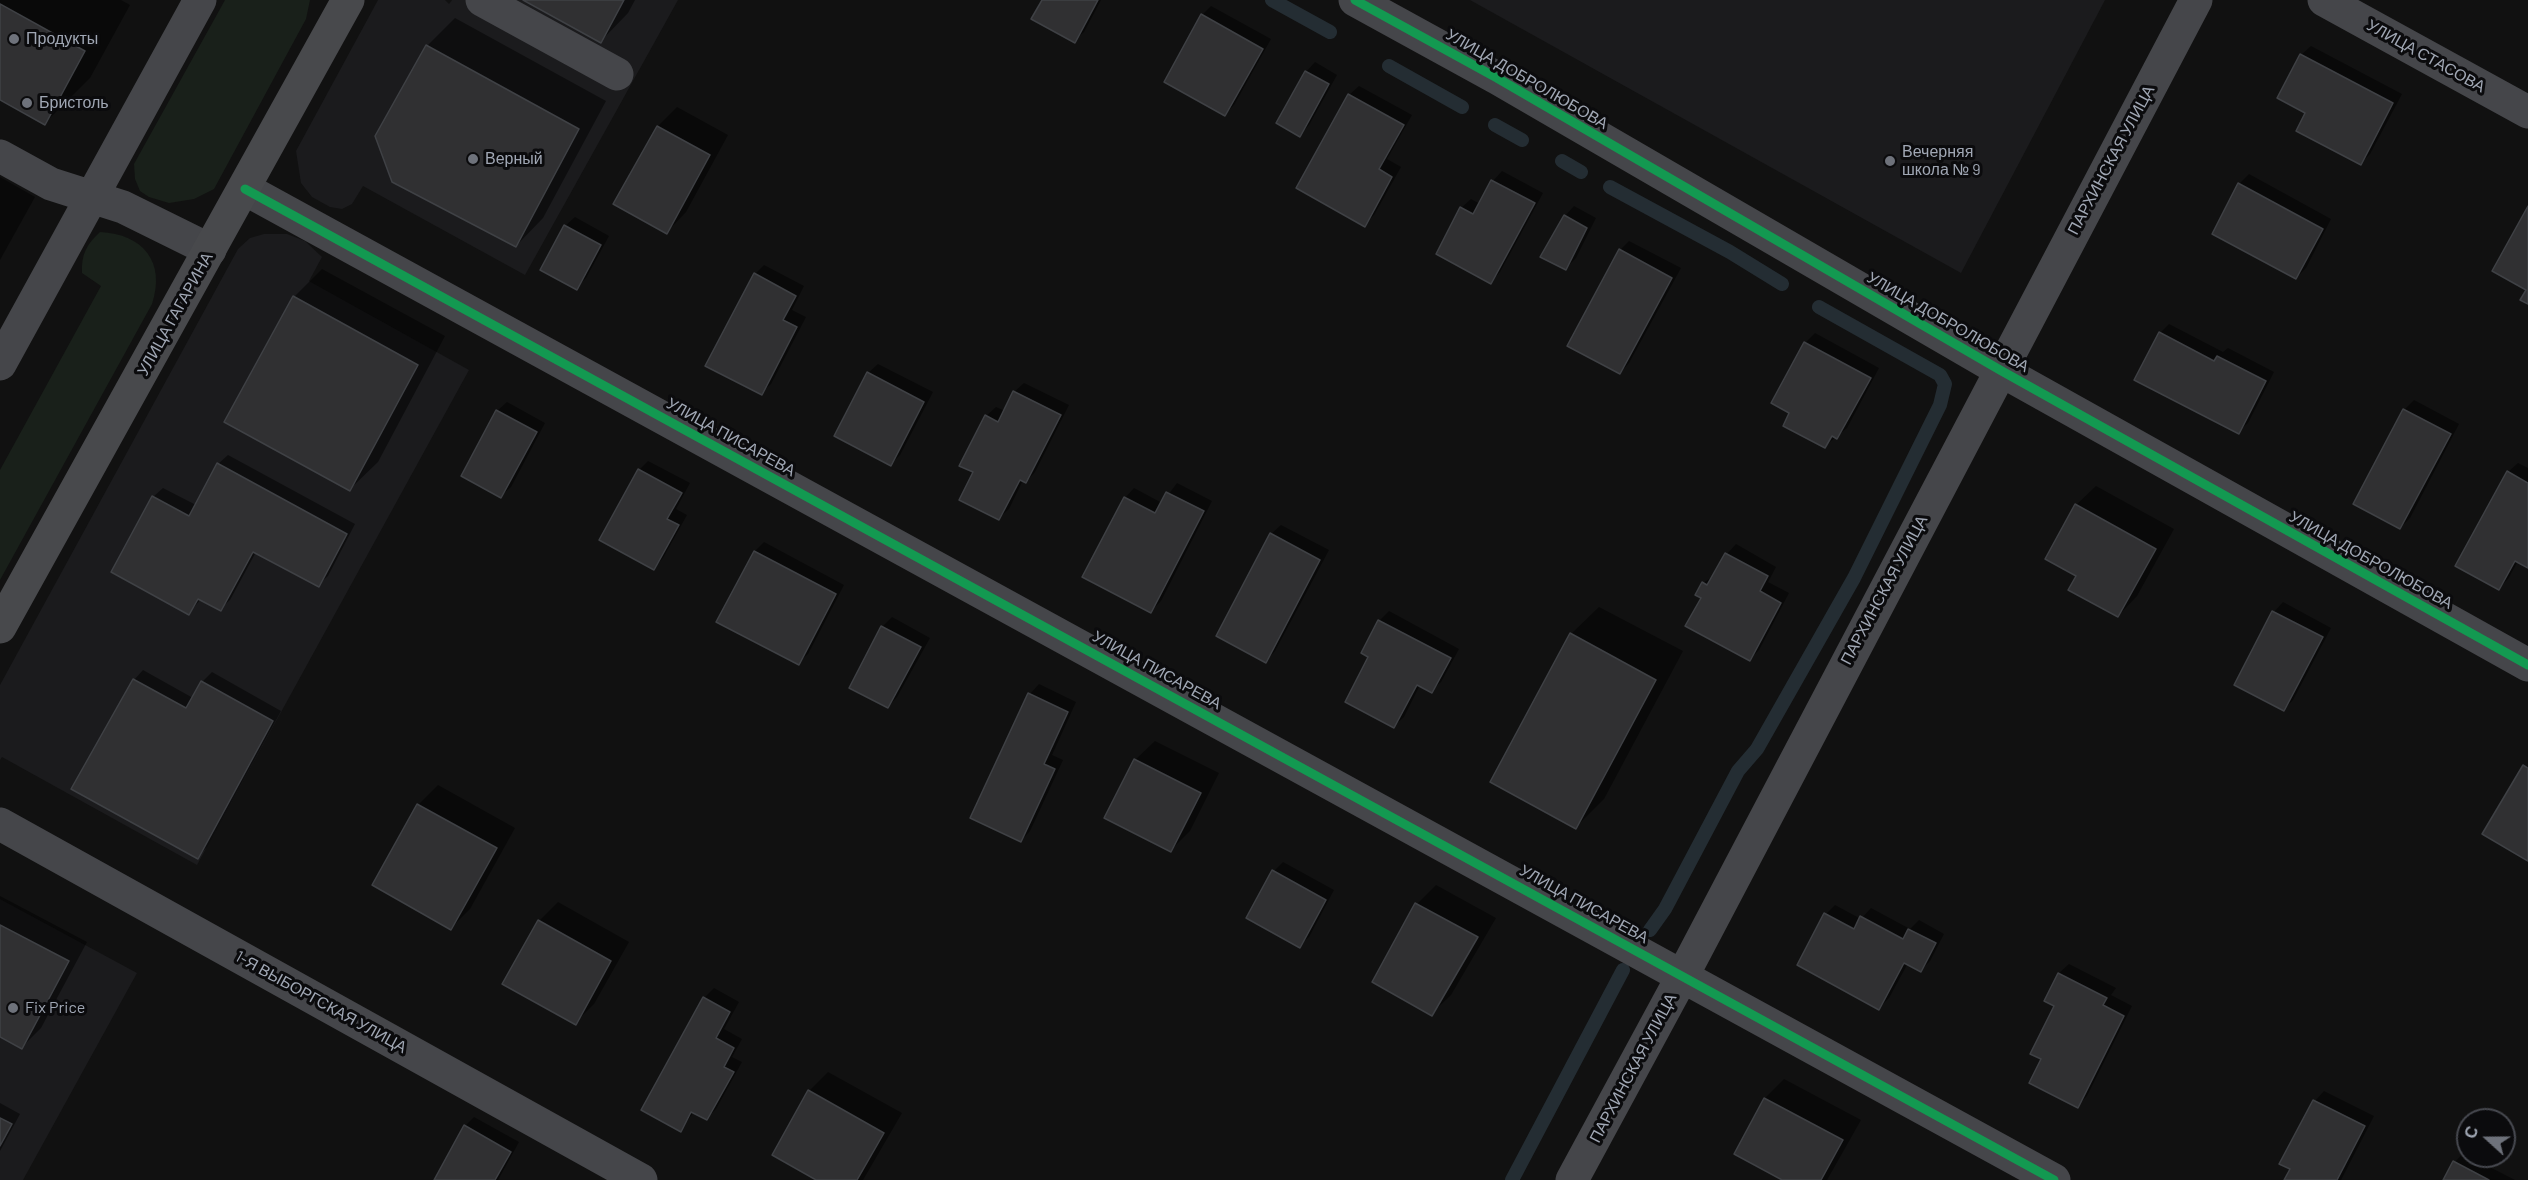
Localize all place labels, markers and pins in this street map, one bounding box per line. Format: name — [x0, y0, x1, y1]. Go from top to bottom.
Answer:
place label: Продукты — [26, 29, 98, 49]
marker: Продукты — [7, 32, 21, 46]
place label: Бристоль — [39, 93, 109, 113]
marker: Бристоль — [20, 96, 34, 110]
place label: Вечерняя школа № 9 — [1902, 142, 1981, 180]
place label: Верный — [485, 149, 543, 169]
marker: Верный — [466, 152, 480, 166]
marker: Вечерняя школа № 9 — [1883, 154, 1897, 168]
place label: Fix Price — [25, 998, 85, 1018]
marker: Fix Price — [6, 1001, 20, 1015]

